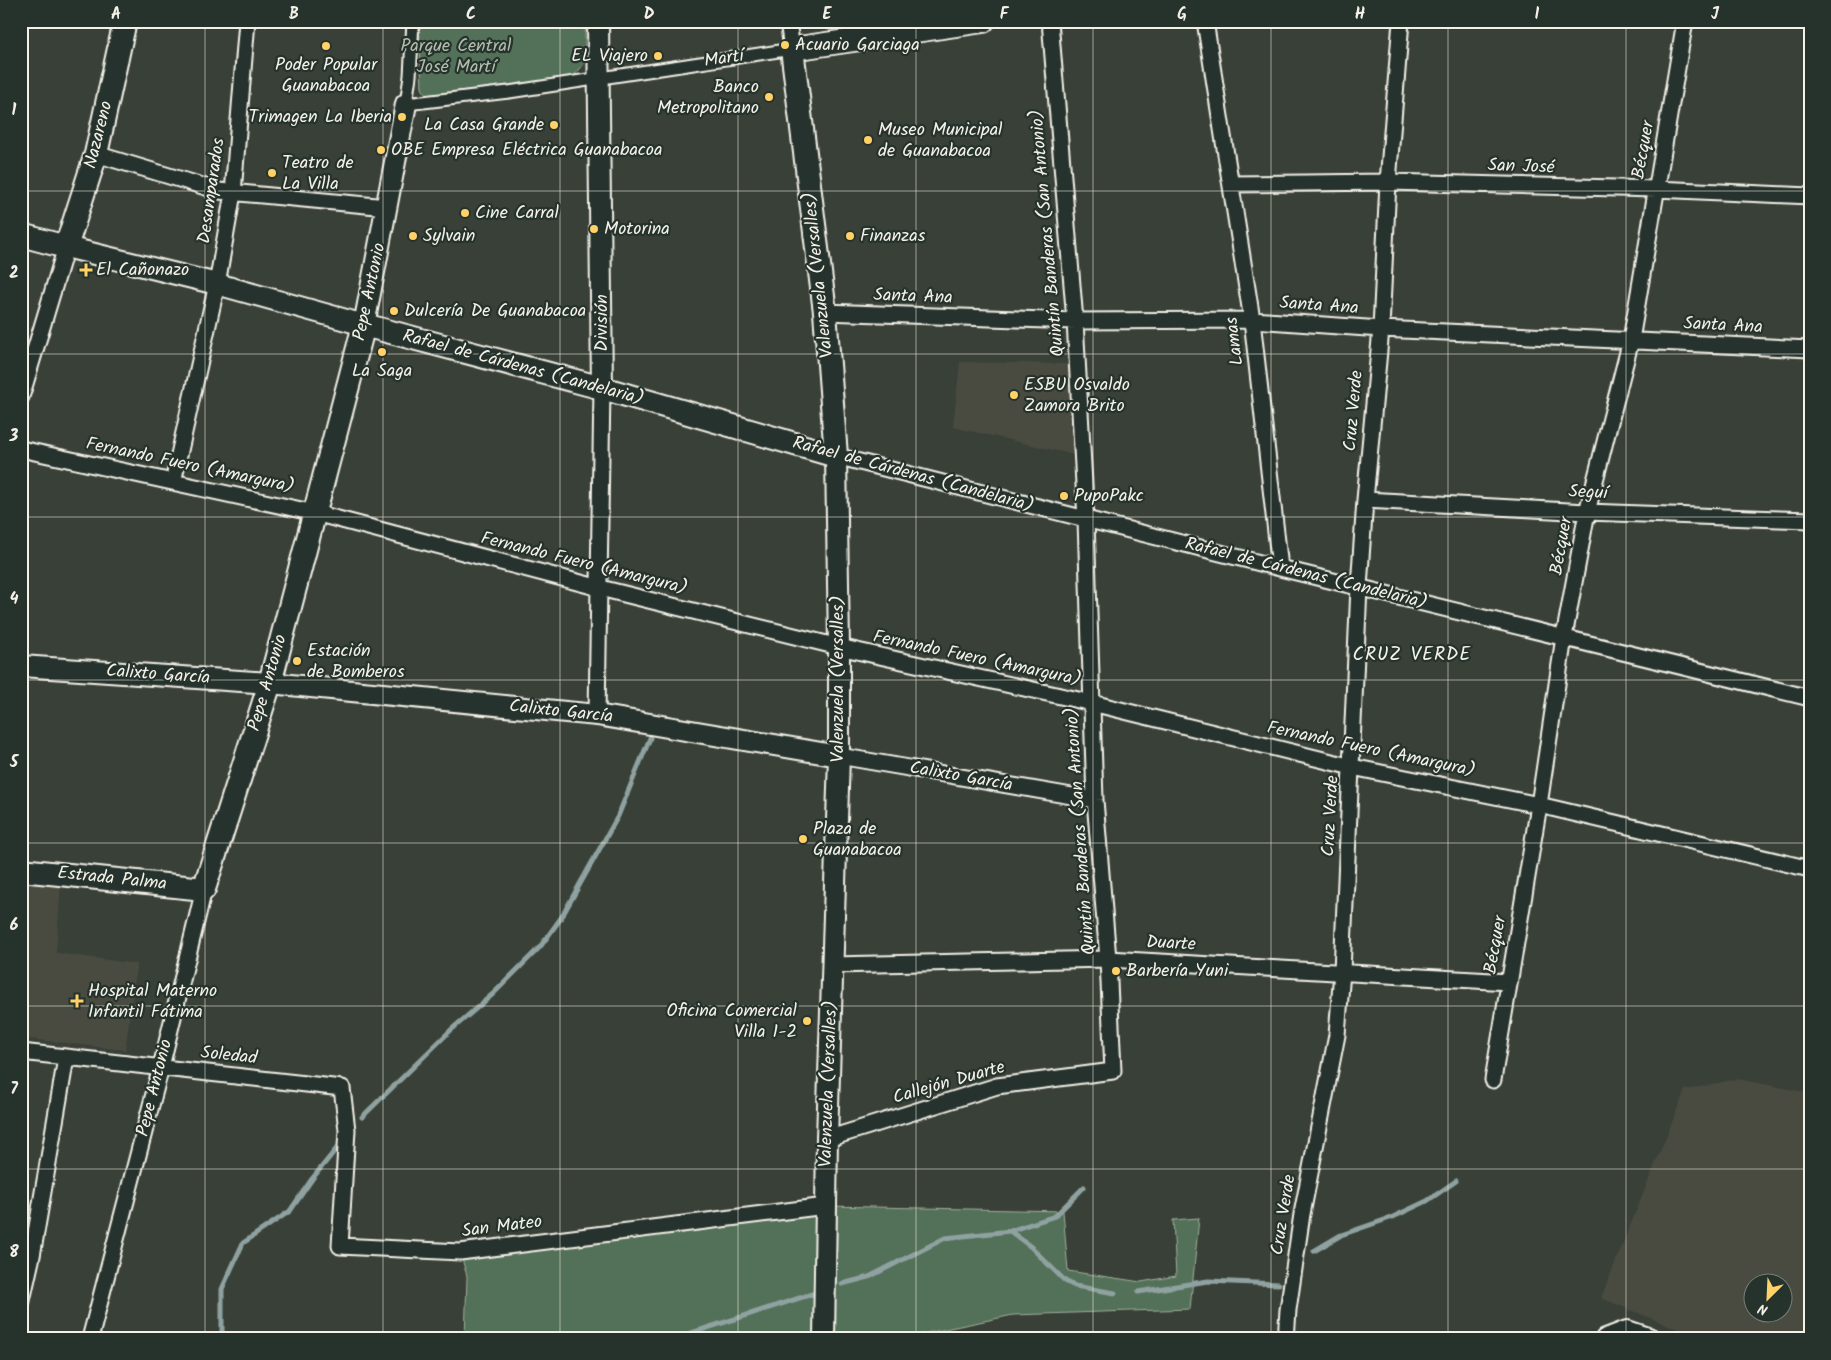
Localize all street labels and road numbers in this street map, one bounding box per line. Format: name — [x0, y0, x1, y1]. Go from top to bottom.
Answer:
street label: Martí — [702, 41, 748, 76]
street label: Nazareno — [77, 98, 121, 172]
street label: Quintín Banderas (San Antonio) — [1023, 108, 1073, 358]
street label: Bécquer — [1625, 118, 1664, 181]
street label: Desamparados — [190, 136, 234, 246]
street label: San José — [1487, 151, 1556, 183]
street label: Valenzuela (Versalles) — [796, 190, 842, 360]
street label: Pepe Antonio — [345, 240, 395, 344]
street label: Santa Ana — [873, 281, 953, 313]
street label: Santa Ana — [1278, 289, 1360, 323]
street label: División — [588, 294, 617, 352]
street label: Santa Ana — [1683, 309, 1763, 343]
street label: Lamas — [1218, 315, 1252, 367]
street label: Rafael de Cárdenas (Candelaria) — [399, 322, 647, 414]
street label: Cruz Verde — [1336, 369, 1372, 453]
street label: Rafael de Cárdenas (Candelaria) — [789, 429, 1037, 521]
street label: Fernando Fuero (Amargura) — [83, 430, 297, 502]
street label: Seguí — [1568, 477, 1611, 509]
street label: Bécquer — [1543, 514, 1582, 577]
street label: Fernando Fuero (Amargura) — [478, 524, 690, 604]
street label: Rafael de Cárdenas (Candelaria) — [1182, 530, 1430, 618]
street label: Valenzuela (Versalles) — [824, 595, 853, 763]
street label: Fernando Fuero (Amargura) — [870, 623, 1084, 695]
street label: Pepe Antonio — [240, 631, 296, 735]
street label: Calixto García — [105, 657, 211, 693]
street label: Calixto García — [508, 692, 614, 732]
street label: Quintín Banderas (San Antonio) — [1058, 706, 1104, 956]
street label: Fernando Fuero (Amargura) — [1264, 714, 1478, 786]
street label: Calixto García — [907, 754, 1015, 800]
street label: Cruz Verde — [1314, 775, 1348, 857]
street label: Estrada Palma — [56, 859, 168, 899]
street label: Bécquer — [1477, 913, 1516, 976]
street label: Duarte — [1145, 928, 1197, 960]
street label: Valenzuela (Versalles) — [812, 1000, 846, 1168]
street label: Pepe Antonio — [129, 1036, 181, 1140]
street label: Soledad — [199, 1039, 260, 1073]
street label: Callejón Duarte — [890, 1053, 1008, 1113]
street label: Cruz Verde — [1263, 1173, 1305, 1257]
street label: San Mateo — [460, 1208, 544, 1246]

